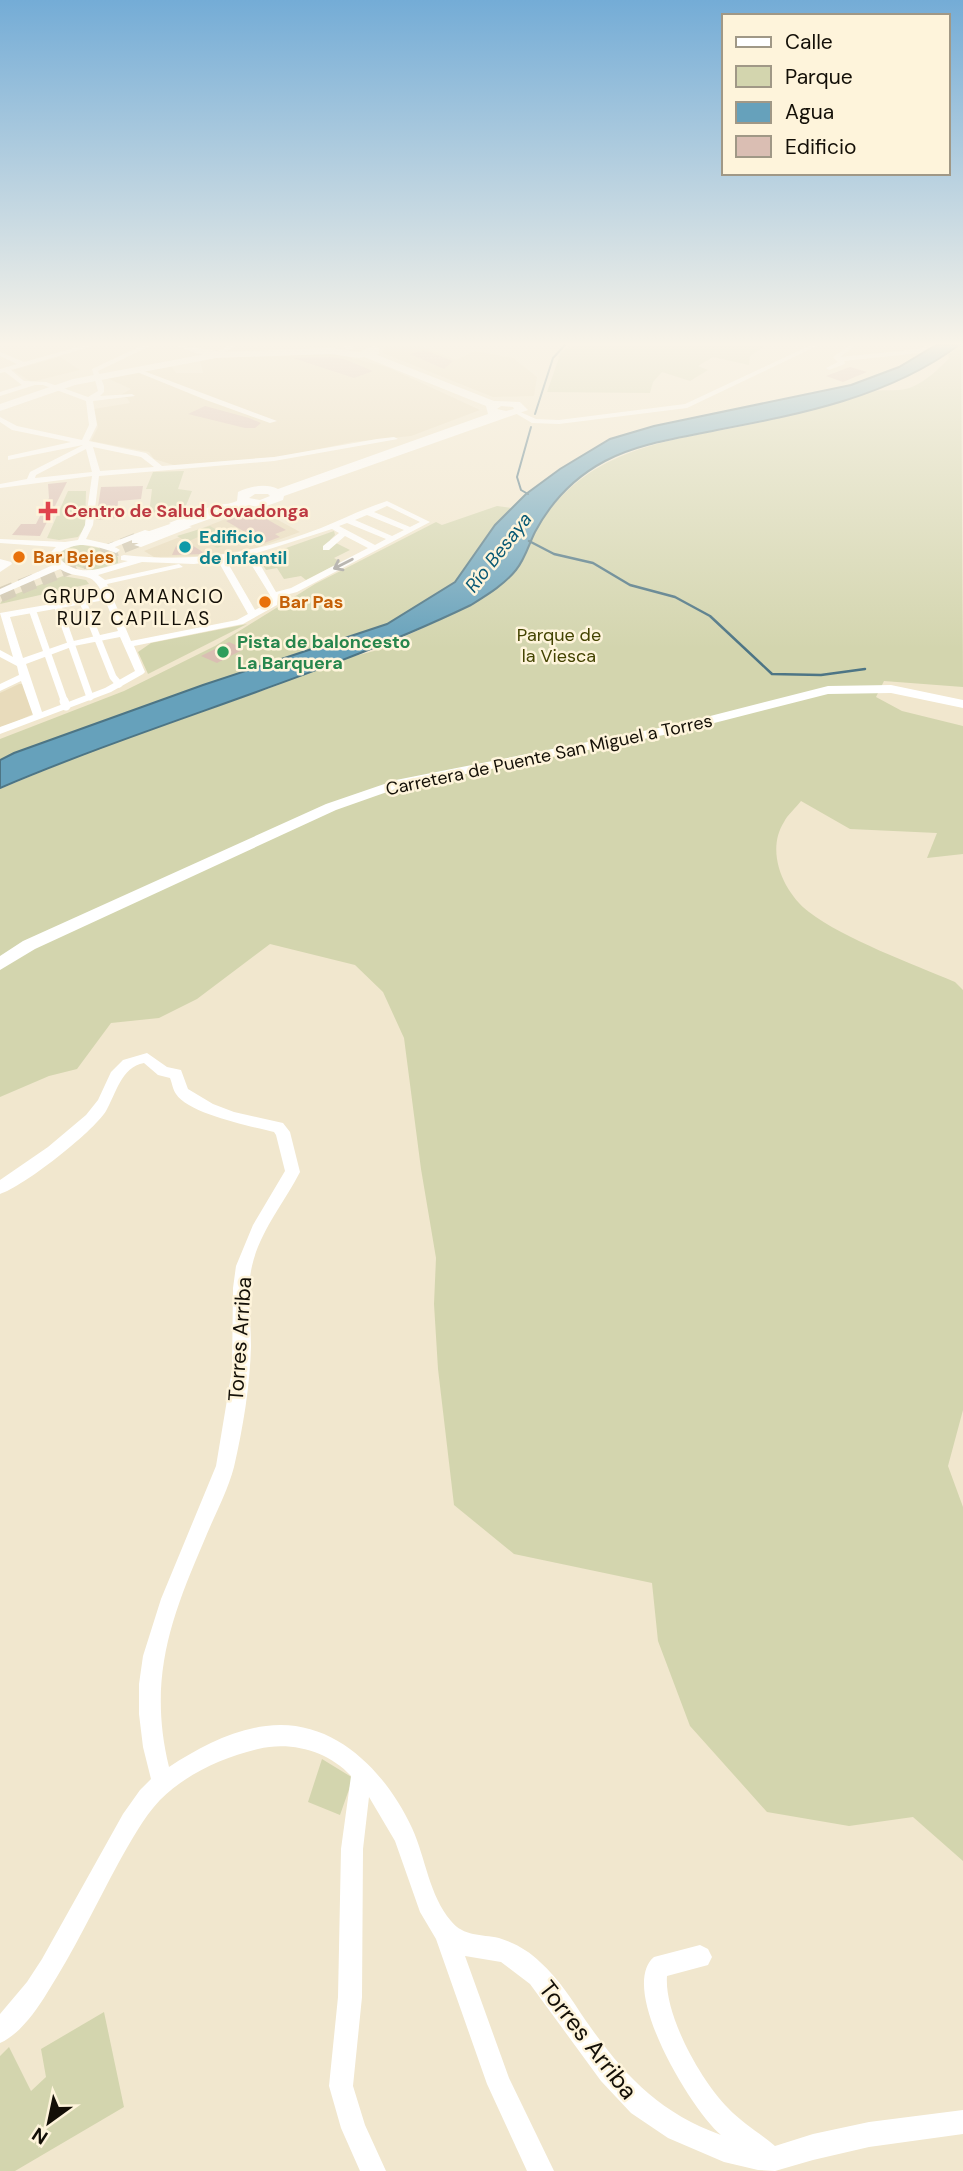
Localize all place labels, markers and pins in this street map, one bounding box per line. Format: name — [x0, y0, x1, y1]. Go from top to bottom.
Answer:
place label: Centro de Salud Covadonga — [64, 499, 309, 523]
marker: Centro de Salud Covadonga — [38, 501, 58, 521]
place label: Edificio de Infantil — [199, 525, 287, 570]
marker: Edificio de Infantil — [177, 539, 193, 555]
place label: Bar Bejes — [33, 545, 114, 569]
marker: Bar Bejes — [11, 549, 27, 565]
place label: Bar Pas — [279, 590, 343, 614]
marker: Bar Pas — [257, 594, 273, 610]
place label: Pista de baloncesto La Barquera — [237, 630, 411, 675]
marker: Pista de baloncesto La Barquera — [215, 644, 231, 660]

